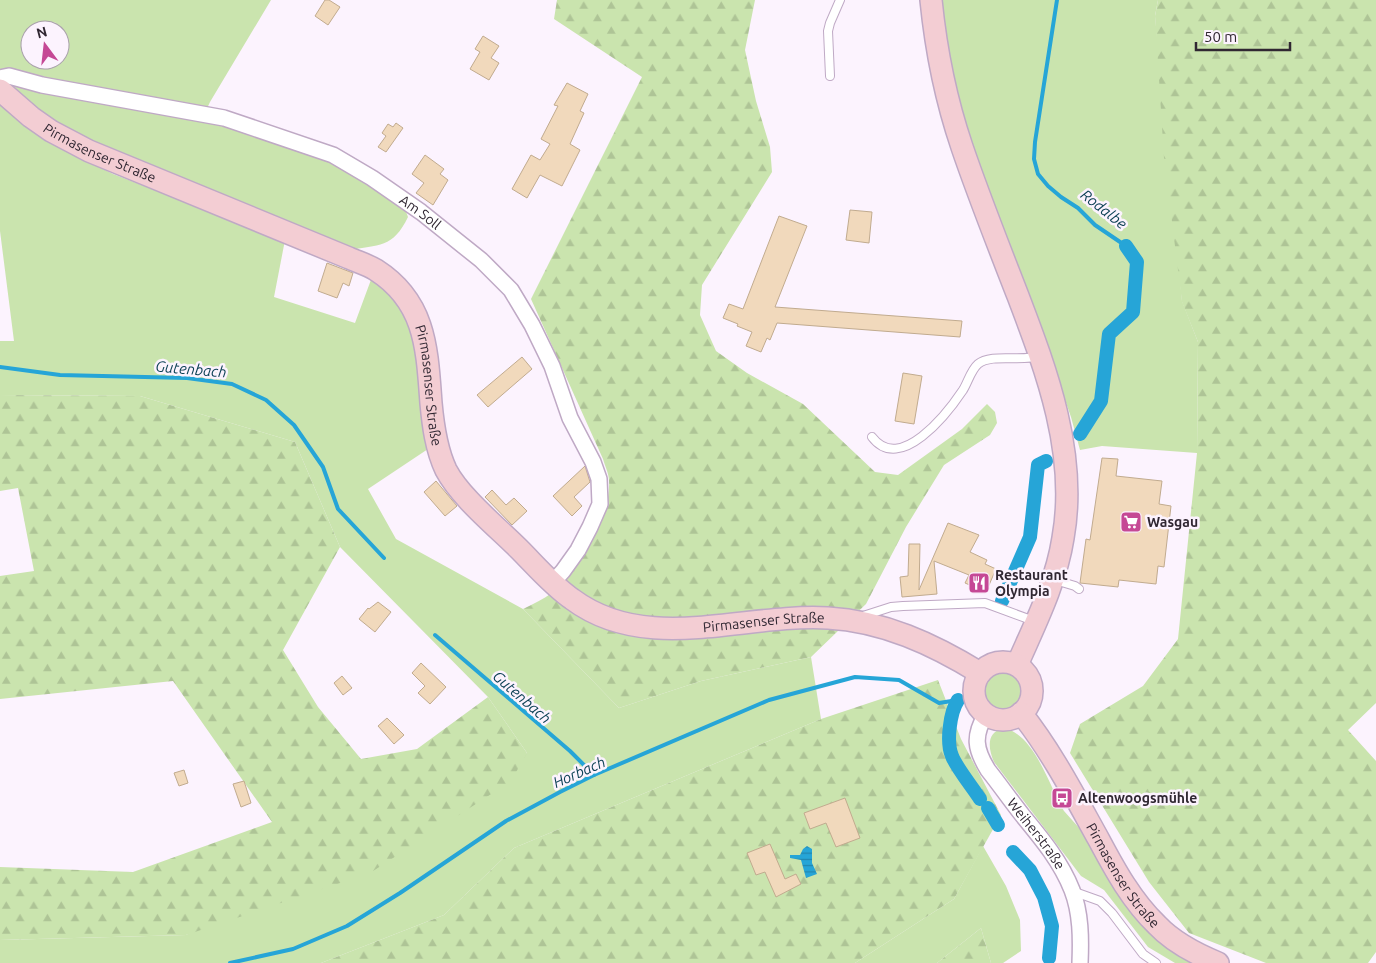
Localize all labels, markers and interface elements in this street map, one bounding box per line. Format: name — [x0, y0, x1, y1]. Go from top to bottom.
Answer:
north arrow — [20, 20, 70, 70]
scale bar — [1196, 20, 1290, 52]
text: N — [35, 23, 49, 42]
text: 50 m — [1204, 28, 1237, 45]
street label: Pirmasenser Straße — [40, 120, 158, 186]
water label: Rodalbe — [1078, 186, 1131, 232]
street label: Am Soll — [397, 192, 444, 233]
street label: Pirmasenser Straße — [412, 323, 445, 447]
water label: Gutenbach — [155, 357, 227, 381]
supermarket icon: Wasgau — [1119, 510, 1143, 534]
place label: Wasgau — [1147, 514, 1198, 530]
place label: Restaurant Olympia — [995, 567, 1068, 599]
restaurant icon: Restaurant Olympia — [967, 571, 991, 595]
street label: Pirmasenser Straße — [702, 610, 825, 635]
water label: Gutenbach — [490, 667, 554, 727]
water label: Horbach — [550, 753, 608, 791]
bus stop icon: Altenwoogsmühle — [1050, 786, 1074, 810]
place label: Altenwoogsmühle — [1078, 790, 1197, 806]
street label: Weiherstraße — [1004, 795, 1068, 872]
street label: Pirmasenser Straße — [1083, 820, 1163, 931]

